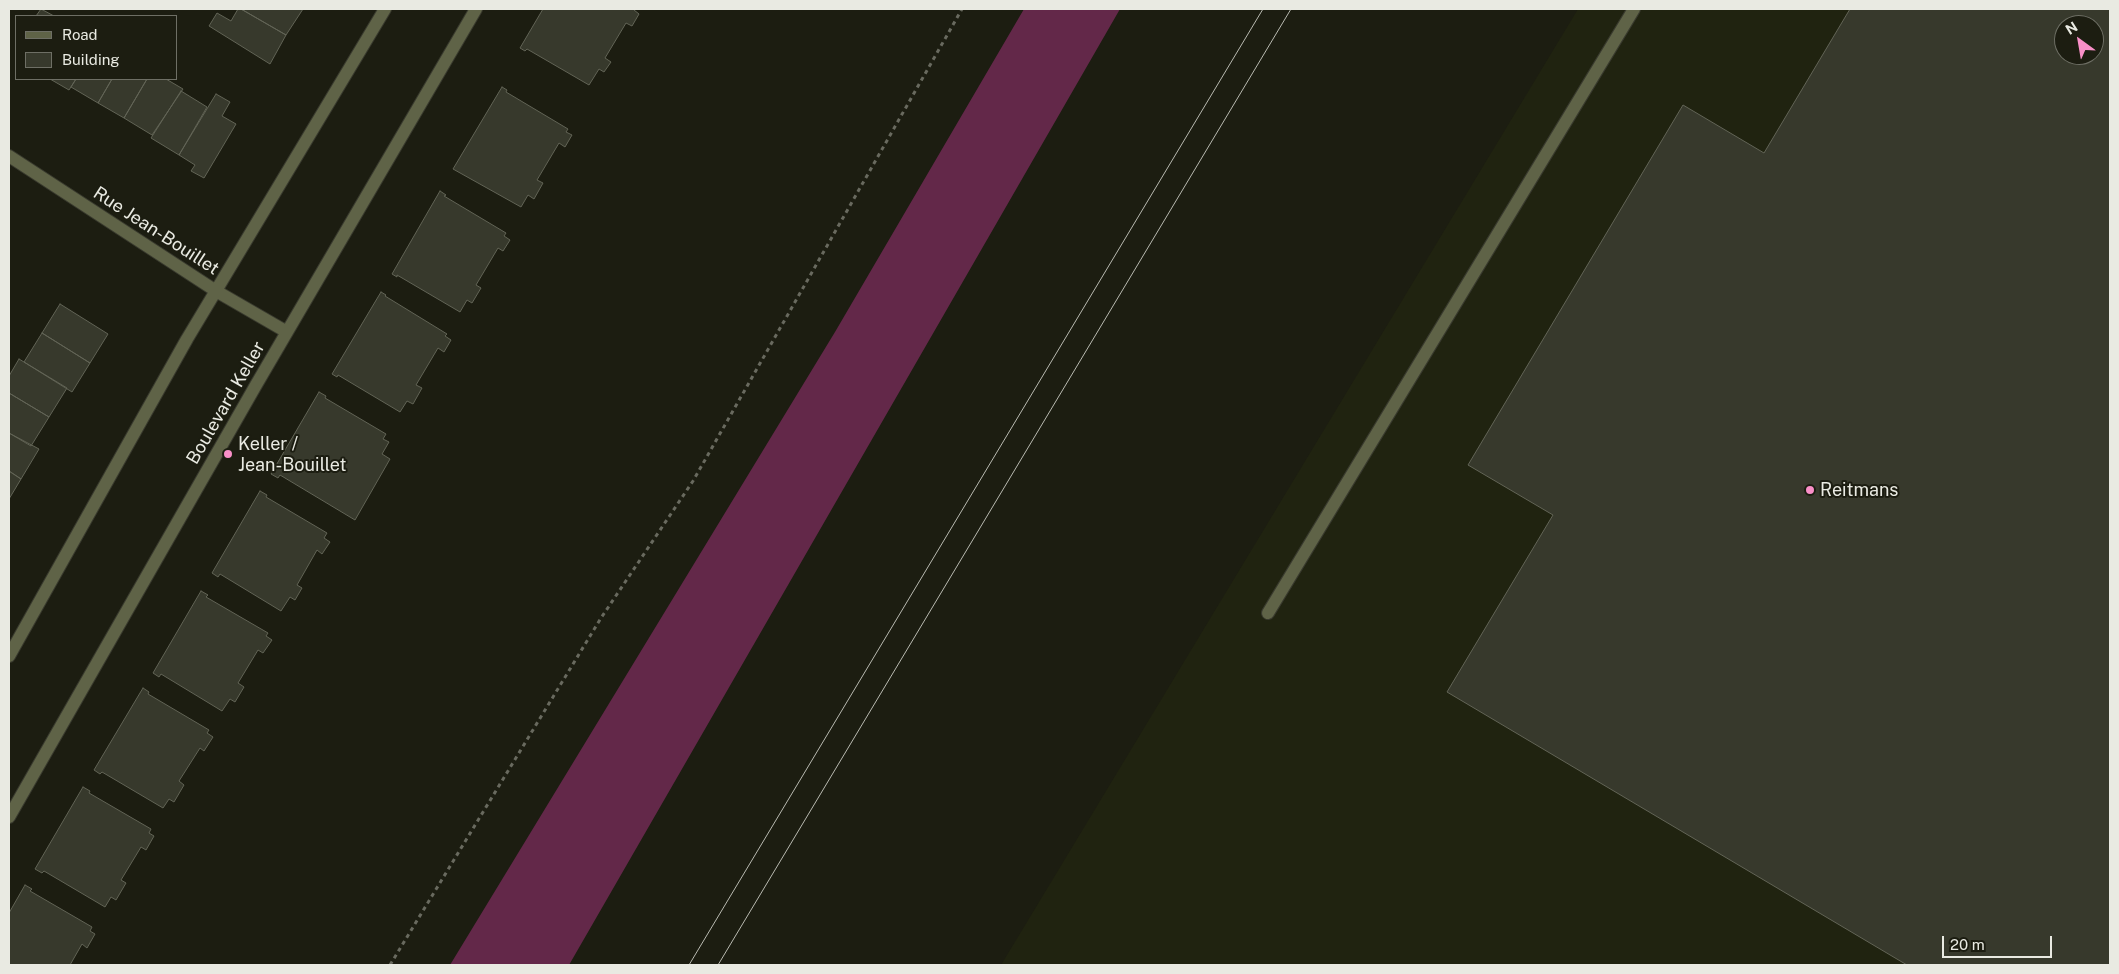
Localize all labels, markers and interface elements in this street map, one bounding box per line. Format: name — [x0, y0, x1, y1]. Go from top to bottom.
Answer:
legend — [15, 15, 178, 80]
north arrow — [2054, 15, 2104, 65]
text: N — [2063, 18, 2080, 38]
text: Road — [62, 26, 98, 43]
text: Building — [62, 51, 120, 68]
street label: Rue Jean-Bouillet — [89, 182, 223, 280]
street label: Boulevard Keller — [182, 338, 270, 468]
place label: Keller / Jean-Bouillet — [238, 433, 347, 476]
marker: Keller / Jean-Bouillet — [222, 448, 234, 460]
place label: Reitmans — [1820, 479, 1898, 501]
marker: Reitmans — [1804, 484, 1816, 496]
scale bar — [1944, 926, 2054, 958]
text: 20 m — [1950, 936, 1985, 953]

